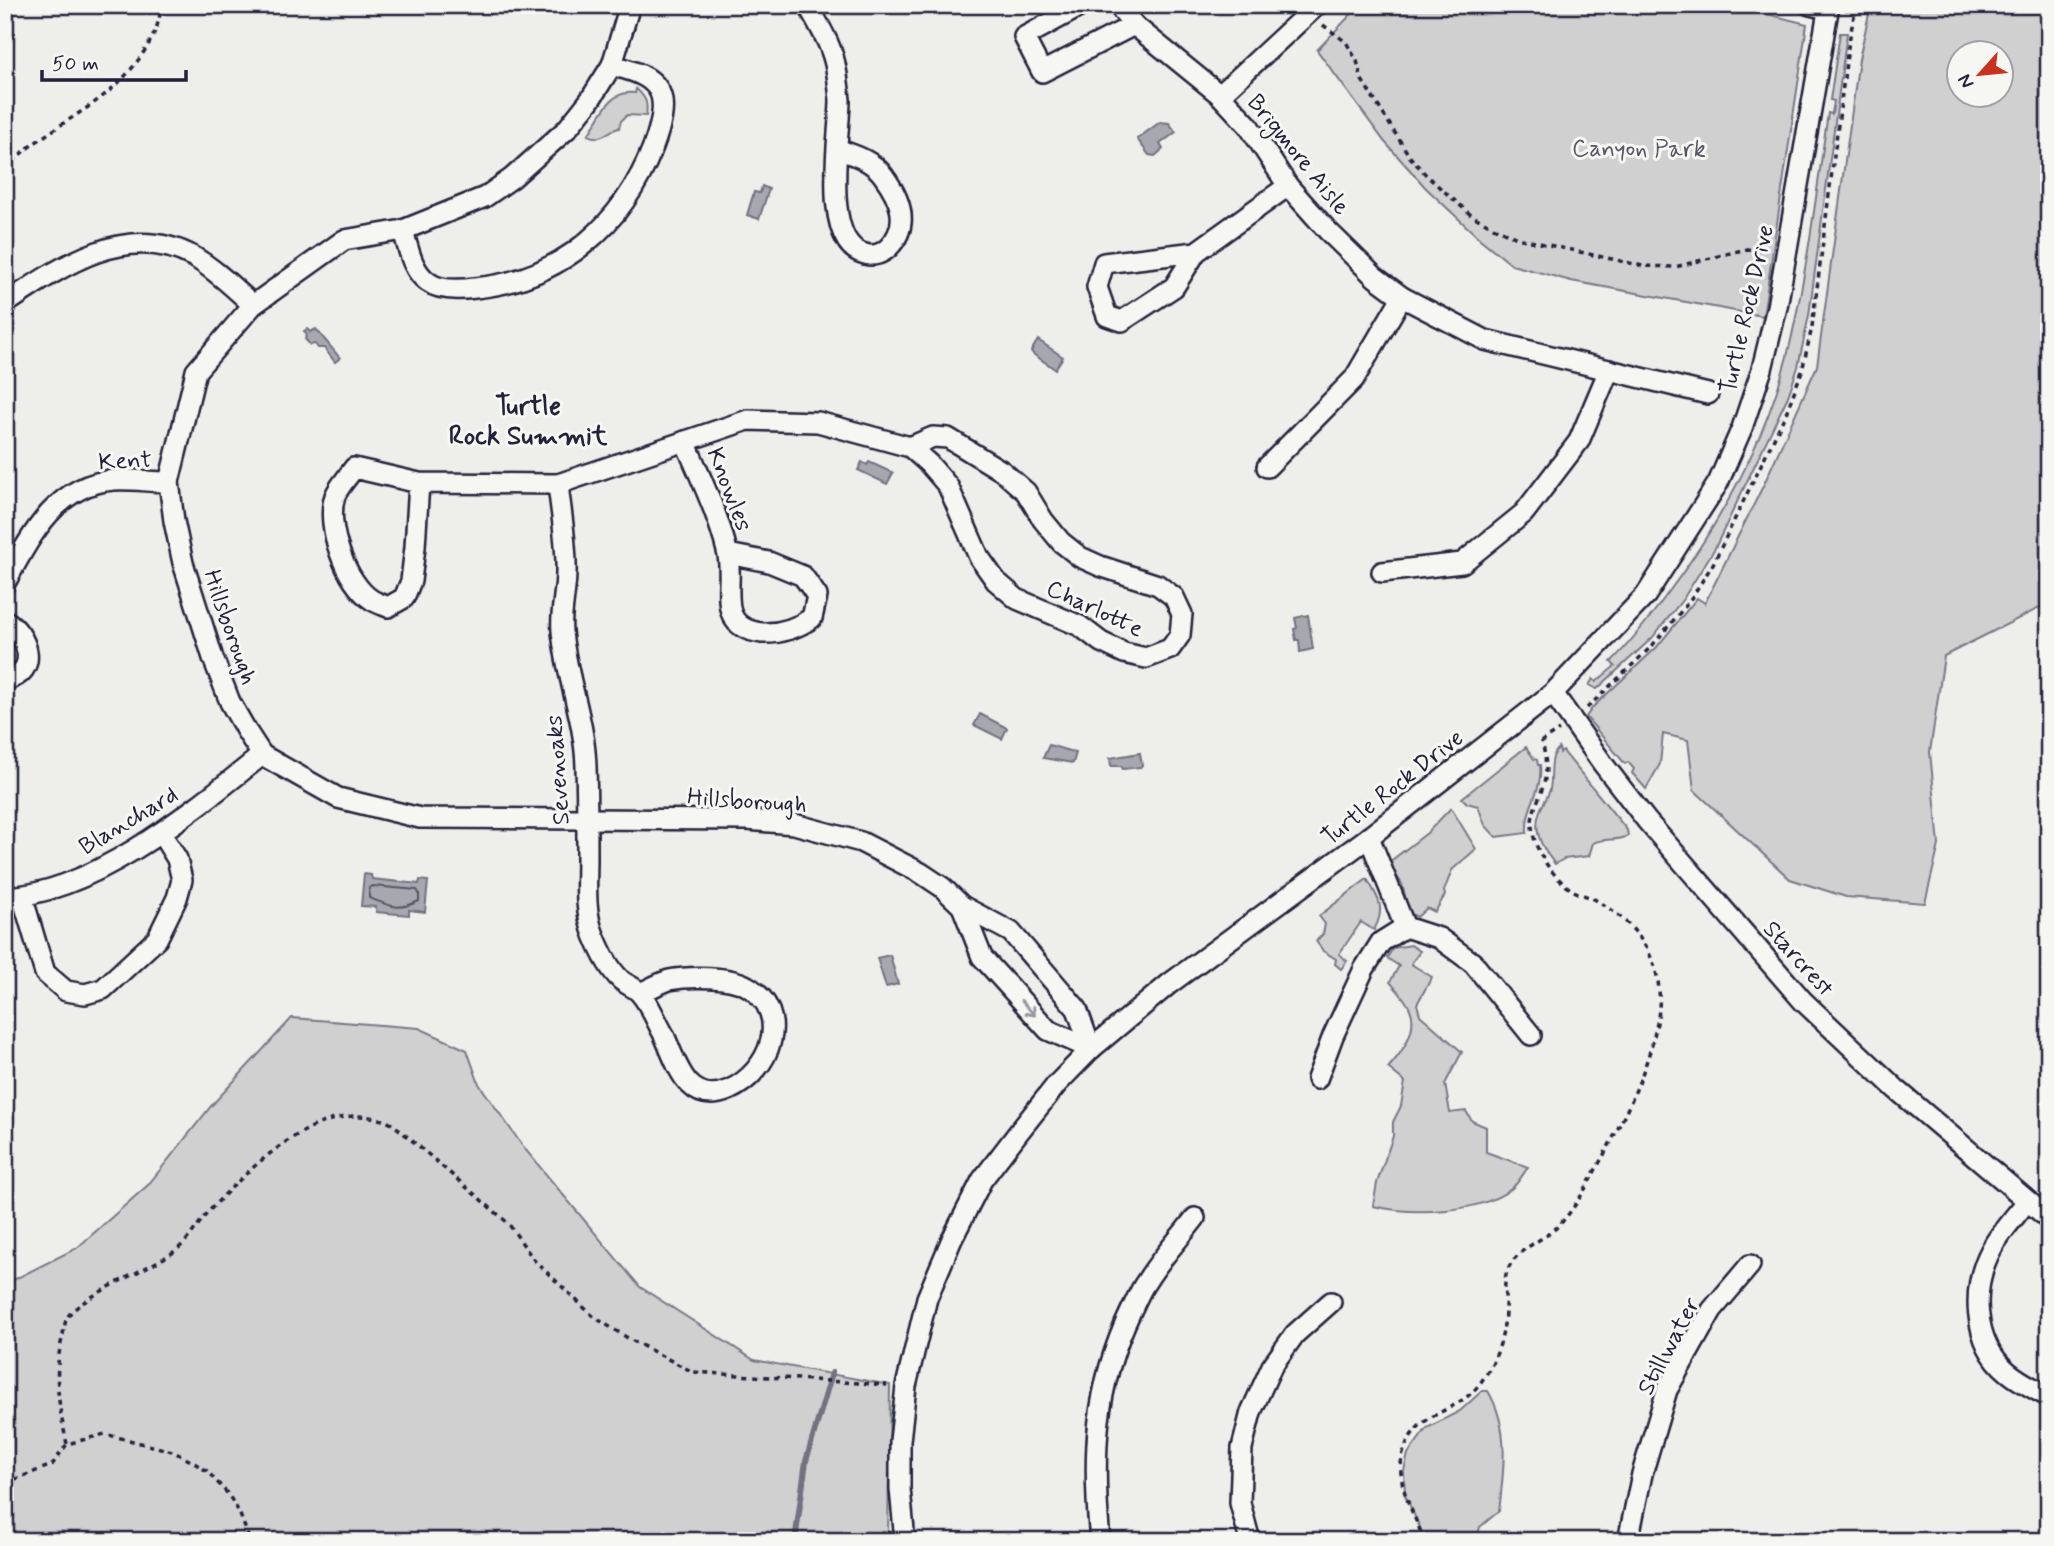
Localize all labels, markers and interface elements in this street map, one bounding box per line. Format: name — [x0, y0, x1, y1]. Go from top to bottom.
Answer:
scale bar — [42, 38, 186, 82]
north arrow — [1946, 38, 2016, 108]
text: 50 m — [52, 50, 99, 78]
text: N — [1952, 70, 1980, 92]
street label: Brigmore Aisle — [1238, 88, 1356, 223]
park label: Canyon Park — [1572, 134, 1706, 165]
street label: Turtle Rock Drive — [1713, 222, 1782, 397]
district label: Turtle Rock Summit — [449, 390, 608, 454]
street label: Knowles — [699, 443, 759, 536]
street label: Kent — [98, 445, 153, 478]
street label: Hillsborough — [195, 566, 264, 689]
street label: Charlotte — [1041, 573, 1148, 645]
street label: Sevenoaks — [539, 714, 578, 826]
street label: Turtle Rock Drive — [1316, 723, 1470, 853]
street label: Blanchard — [74, 780, 184, 863]
street label: Hillsborough — [686, 782, 808, 821]
street label: Starcrest — [1756, 914, 1840, 1004]
one-way arrow — [1020, 999, 1036, 1017]
street label: Stillwater — [1631, 1293, 1708, 1401]

